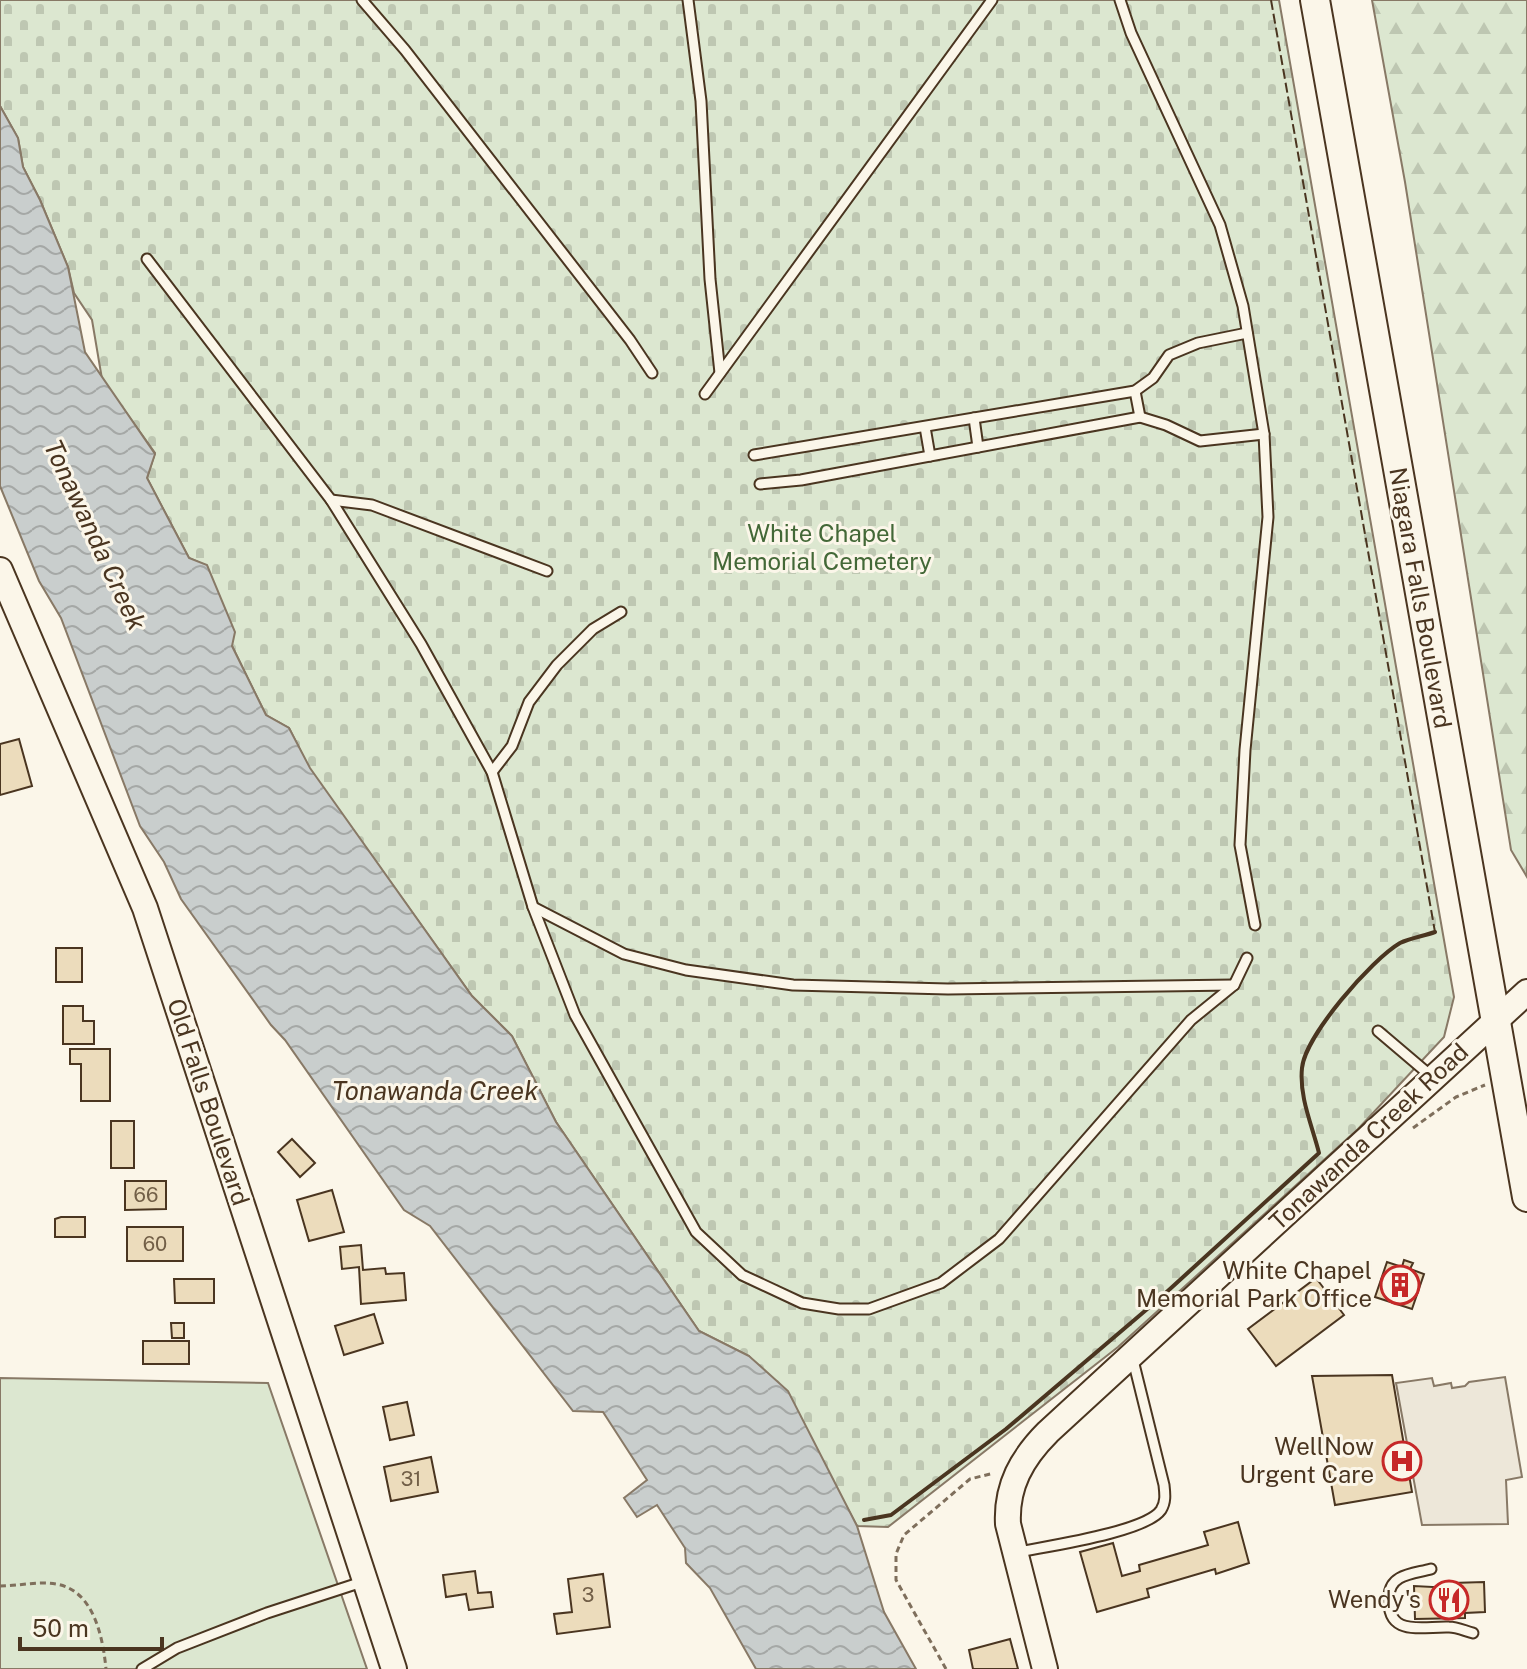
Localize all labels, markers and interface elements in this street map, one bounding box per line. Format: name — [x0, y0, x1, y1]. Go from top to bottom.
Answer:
water label: Tonawanda Creek — [38, 435, 153, 635]
street label: Niagara Falls Boulevard — [1384, 465, 1458, 731]
park label: White Chapel Memorial Cemetery — [712, 519, 932, 575]
street label: Old Falls Boulevard — [162, 995, 256, 1209]
street label: Tonawanda Creek Road — [1263, 1037, 1473, 1235]
water label: Tonawanda Creek — [332, 1075, 538, 1106]
house number: 66 — [134, 1183, 158, 1207]
house number: 60 — [143, 1232, 167, 1256]
place label: White Chapel Memorial Park Office — [1136, 1256, 1372, 1312]
building icon: White Chapel Memorial Park Office — [1379, 1264, 1421, 1306]
place label: WellNow Urgent Care — [1239, 1432, 1374, 1488]
hospital icon: WellNow Urgent Care — [1381, 1440, 1423, 1482]
house number: 31 — [401, 1467, 421, 1491]
restaurant icon: Wendy's — [1428, 1579, 1470, 1621]
house number: 3 — [582, 1583, 594, 1607]
place label: Wendy's — [1328, 1585, 1421, 1613]
scale bar — [20, 1601, 162, 1651]
text: 50 m — [32, 1614, 89, 1642]

